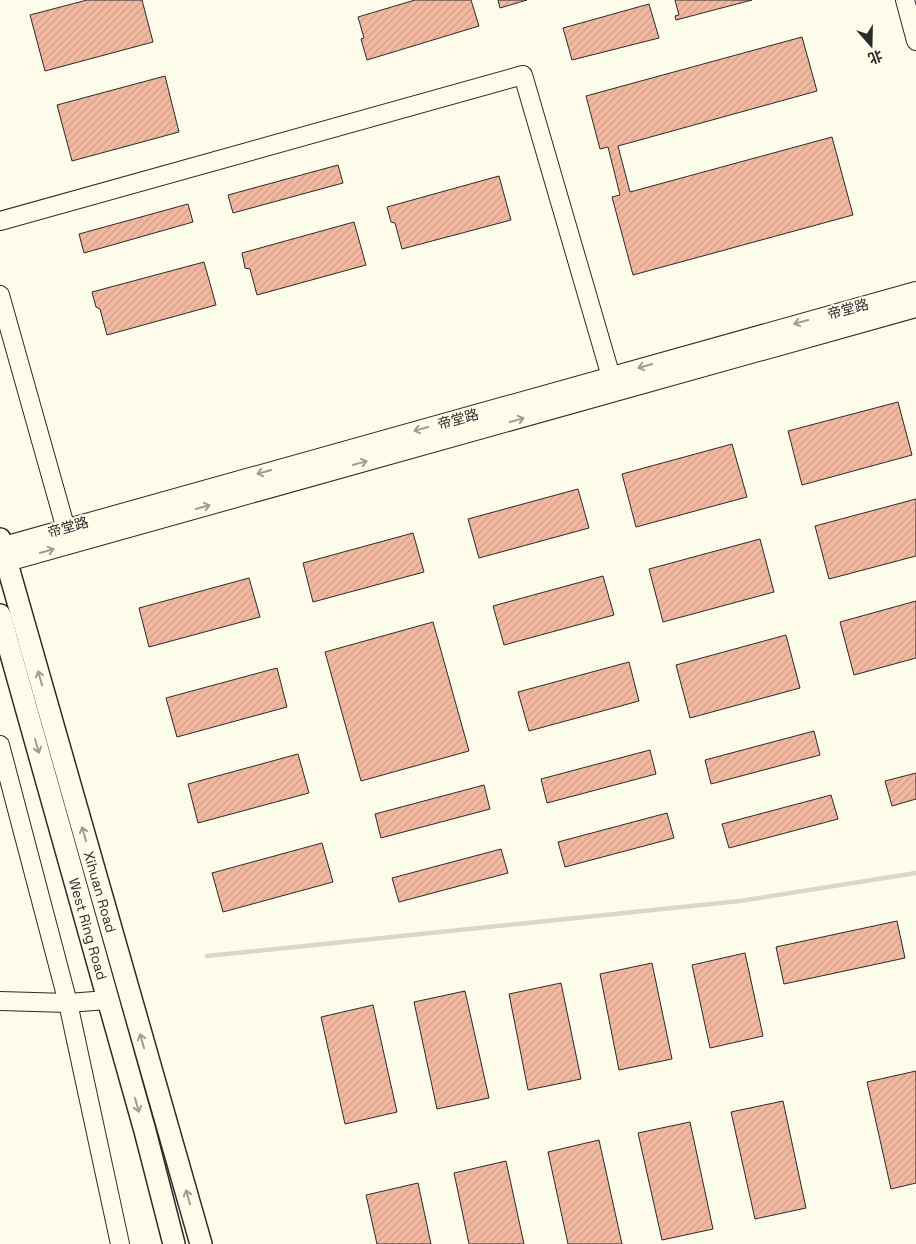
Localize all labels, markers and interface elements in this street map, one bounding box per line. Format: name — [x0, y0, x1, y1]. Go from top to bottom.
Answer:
north arrow — [846, 20, 896, 70]
text: 北 — [866, 46, 885, 68]
street label: 帝堂路 — [825, 295, 871, 323]
one-way arrow — [794, 318, 810, 327]
one-way arrow — [638, 362, 654, 372]
street label: 帝堂路 — [435, 405, 481, 433]
one-way arrow — [508, 415, 524, 424]
one-way arrow — [414, 424, 430, 434]
one-way arrow — [351, 457, 367, 467]
one-way arrow — [257, 467, 273, 477]
one-way arrow — [195, 501, 211, 511]
street label: 帝堂路 — [45, 513, 91, 541]
one-way arrow — [38, 545, 54, 555]
one-way arrow — [34, 670, 44, 686]
one-way arrow — [32, 738, 42, 754]
one-way arrow — [79, 827, 88, 843]
street label: Xihuan Road — [80, 849, 120, 935]
street label: West Ring Road — [65, 876, 111, 982]
one-way arrow — [137, 1033, 147, 1049]
one-way arrow — [133, 1096, 143, 1112]
one-way arrow — [182, 1190, 192, 1206]

